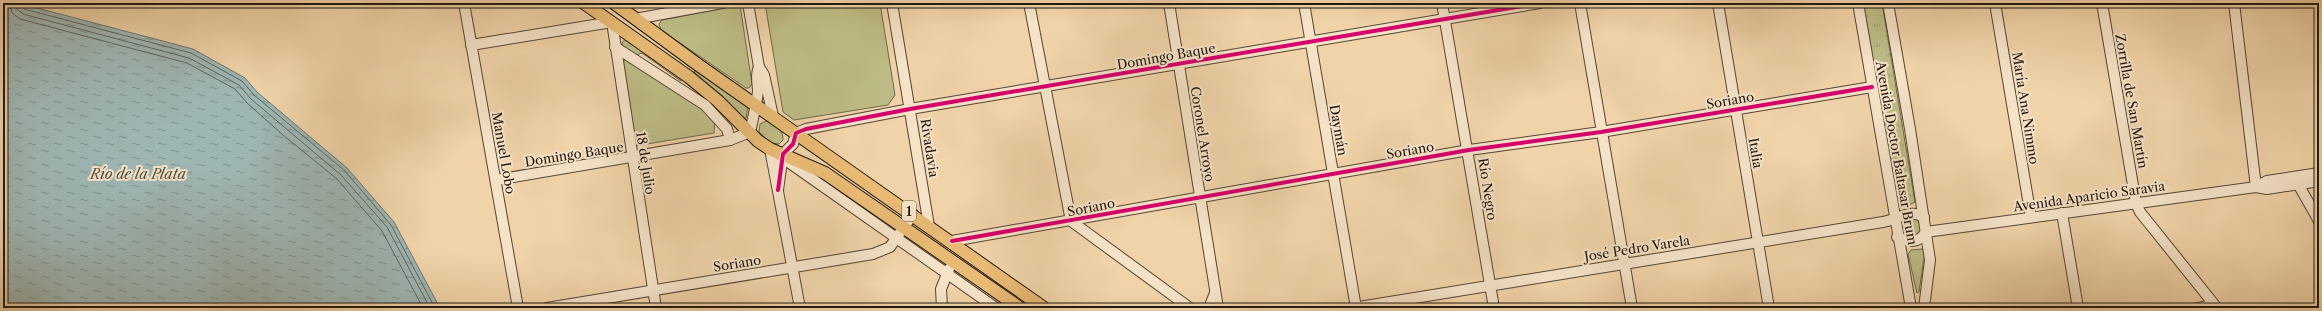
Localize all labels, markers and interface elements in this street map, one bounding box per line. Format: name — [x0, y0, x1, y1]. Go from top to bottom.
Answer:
street label: Zorrilla de San Martín — [2112, 32, 2152, 170]
street label: Domingo Baque — [1115, 39, 1217, 73]
street label: María Ana Nimmo — [2009, 51, 2043, 165]
street label: Avenida Doctor Baltasar Brum — [1873, 59, 1921, 246]
street label: Coronel Arroyo — [1188, 85, 1218, 183]
street label: Soriano — [1705, 88, 1755, 112]
street label: Daymán — [1327, 103, 1351, 157]
street label: Manuel Lobo — [489, 111, 519, 195]
street label: Rivadavia — [917, 118, 943, 179]
street label: 18 de Julio — [633, 130, 659, 196]
street label: Italia — [1745, 136, 1767, 170]
street label: Domingo Baque — [523, 138, 625, 170]
street label: Soriano — [1385, 138, 1435, 162]
street label: Río Negro — [1475, 157, 1501, 221]
water label: Río de la Plata — [89, 165, 186, 183]
street label: Avenida Aparicio Saravia — [2011, 177, 2166, 215]
street label: Soriano — [1066, 195, 1116, 219]
road number: 1 — [902, 201, 916, 221]
street label: José Pedro Varela — [1581, 232, 1691, 265]
street label: Soriano — [712, 251, 762, 275]

